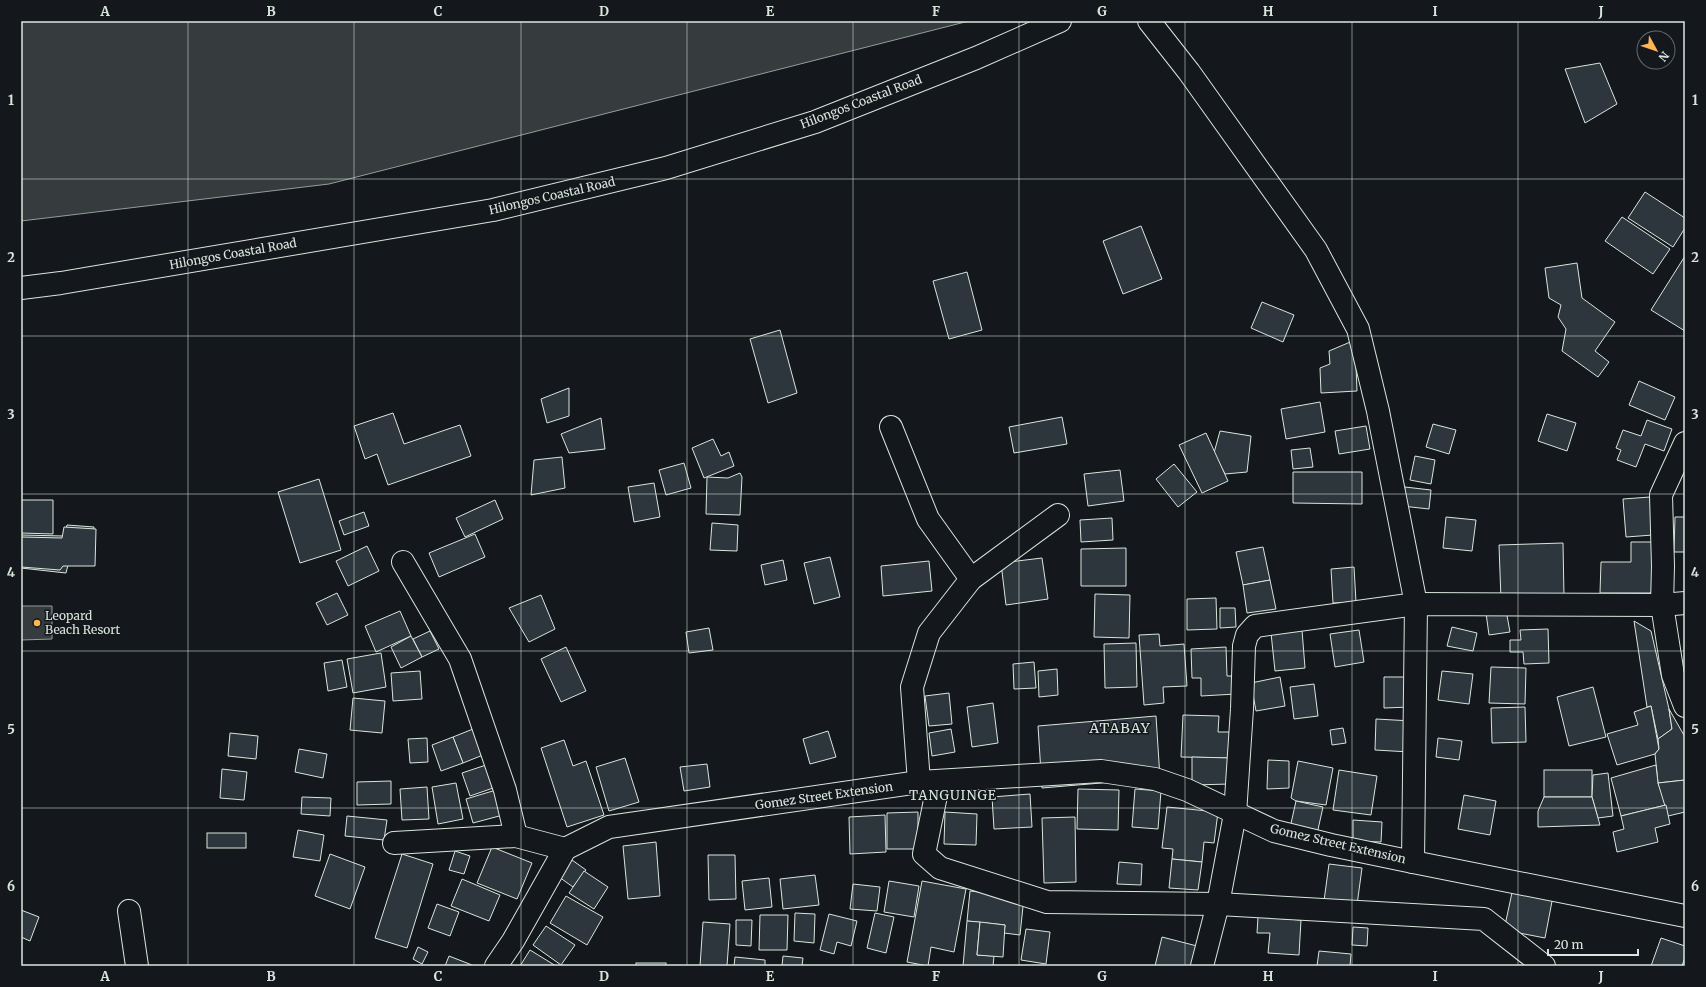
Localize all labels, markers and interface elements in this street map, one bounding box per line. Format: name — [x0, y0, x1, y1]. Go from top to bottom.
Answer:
text: A — [99, 3, 110, 20]
text: B — [266, 3, 276, 20]
text: C — [434, 3, 443, 20]
text: D — [599, 3, 609, 20]
text: E — [766, 3, 775, 20]
text: F — [932, 3, 940, 20]
text: G — [1097, 3, 1107, 20]
text: H — [1263, 3, 1274, 20]
text: I — [1432, 3, 1438, 20]
text: J — [1597, 3, 1604, 20]
north arrow — [1636, 30, 1676, 70]
text: N — [1655, 49, 1672, 64]
street label: Hilongos Coastal Road — [798, 71, 924, 132]
text: 1 — [8, 92, 14, 109]
text: 1 — [1692, 92, 1698, 109]
street label: Hilongos Coastal Road — [487, 174, 616, 217]
street label: Hilongos Coastal Road — [168, 235, 298, 272]
text: 2 — [7, 249, 15, 266]
text: 2 — [1691, 249, 1699, 266]
text: 3 — [7, 406, 15, 423]
text: 3 — [1691, 406, 1699, 423]
text: 4 — [7, 564, 16, 581]
text: 4 — [1691, 564, 1700, 581]
place label: Leopard Beach Resort — [45, 608, 121, 637]
marker: Leopard Beach Resort — [32, 618, 42, 628]
district label: ATABAY — [1088, 719, 1151, 737]
text: 5 — [7, 721, 15, 738]
text: 5 — [1691, 721, 1699, 738]
street label: Gomez Street Extension — [754, 778, 894, 813]
district label: TANGUINGE — [909, 787, 997, 804]
street label: Gomez Street Extension — [1269, 821, 1407, 866]
text: 6 — [7, 878, 15, 895]
text: 6 — [1691, 878, 1699, 895]
scale bar — [1548, 931, 1638, 957]
text: 20 m — [1554, 937, 1583, 952]
text: A — [99, 968, 110, 985]
text: B — [266, 968, 276, 985]
text: C — [434, 968, 443, 985]
text: D — [599, 968, 609, 985]
text: E — [766, 968, 775, 985]
text: F — [932, 968, 940, 985]
text: G — [1097, 968, 1107, 985]
text: H — [1263, 968, 1274, 985]
text: I — [1432, 968, 1438, 985]
text: J — [1597, 968, 1604, 985]

